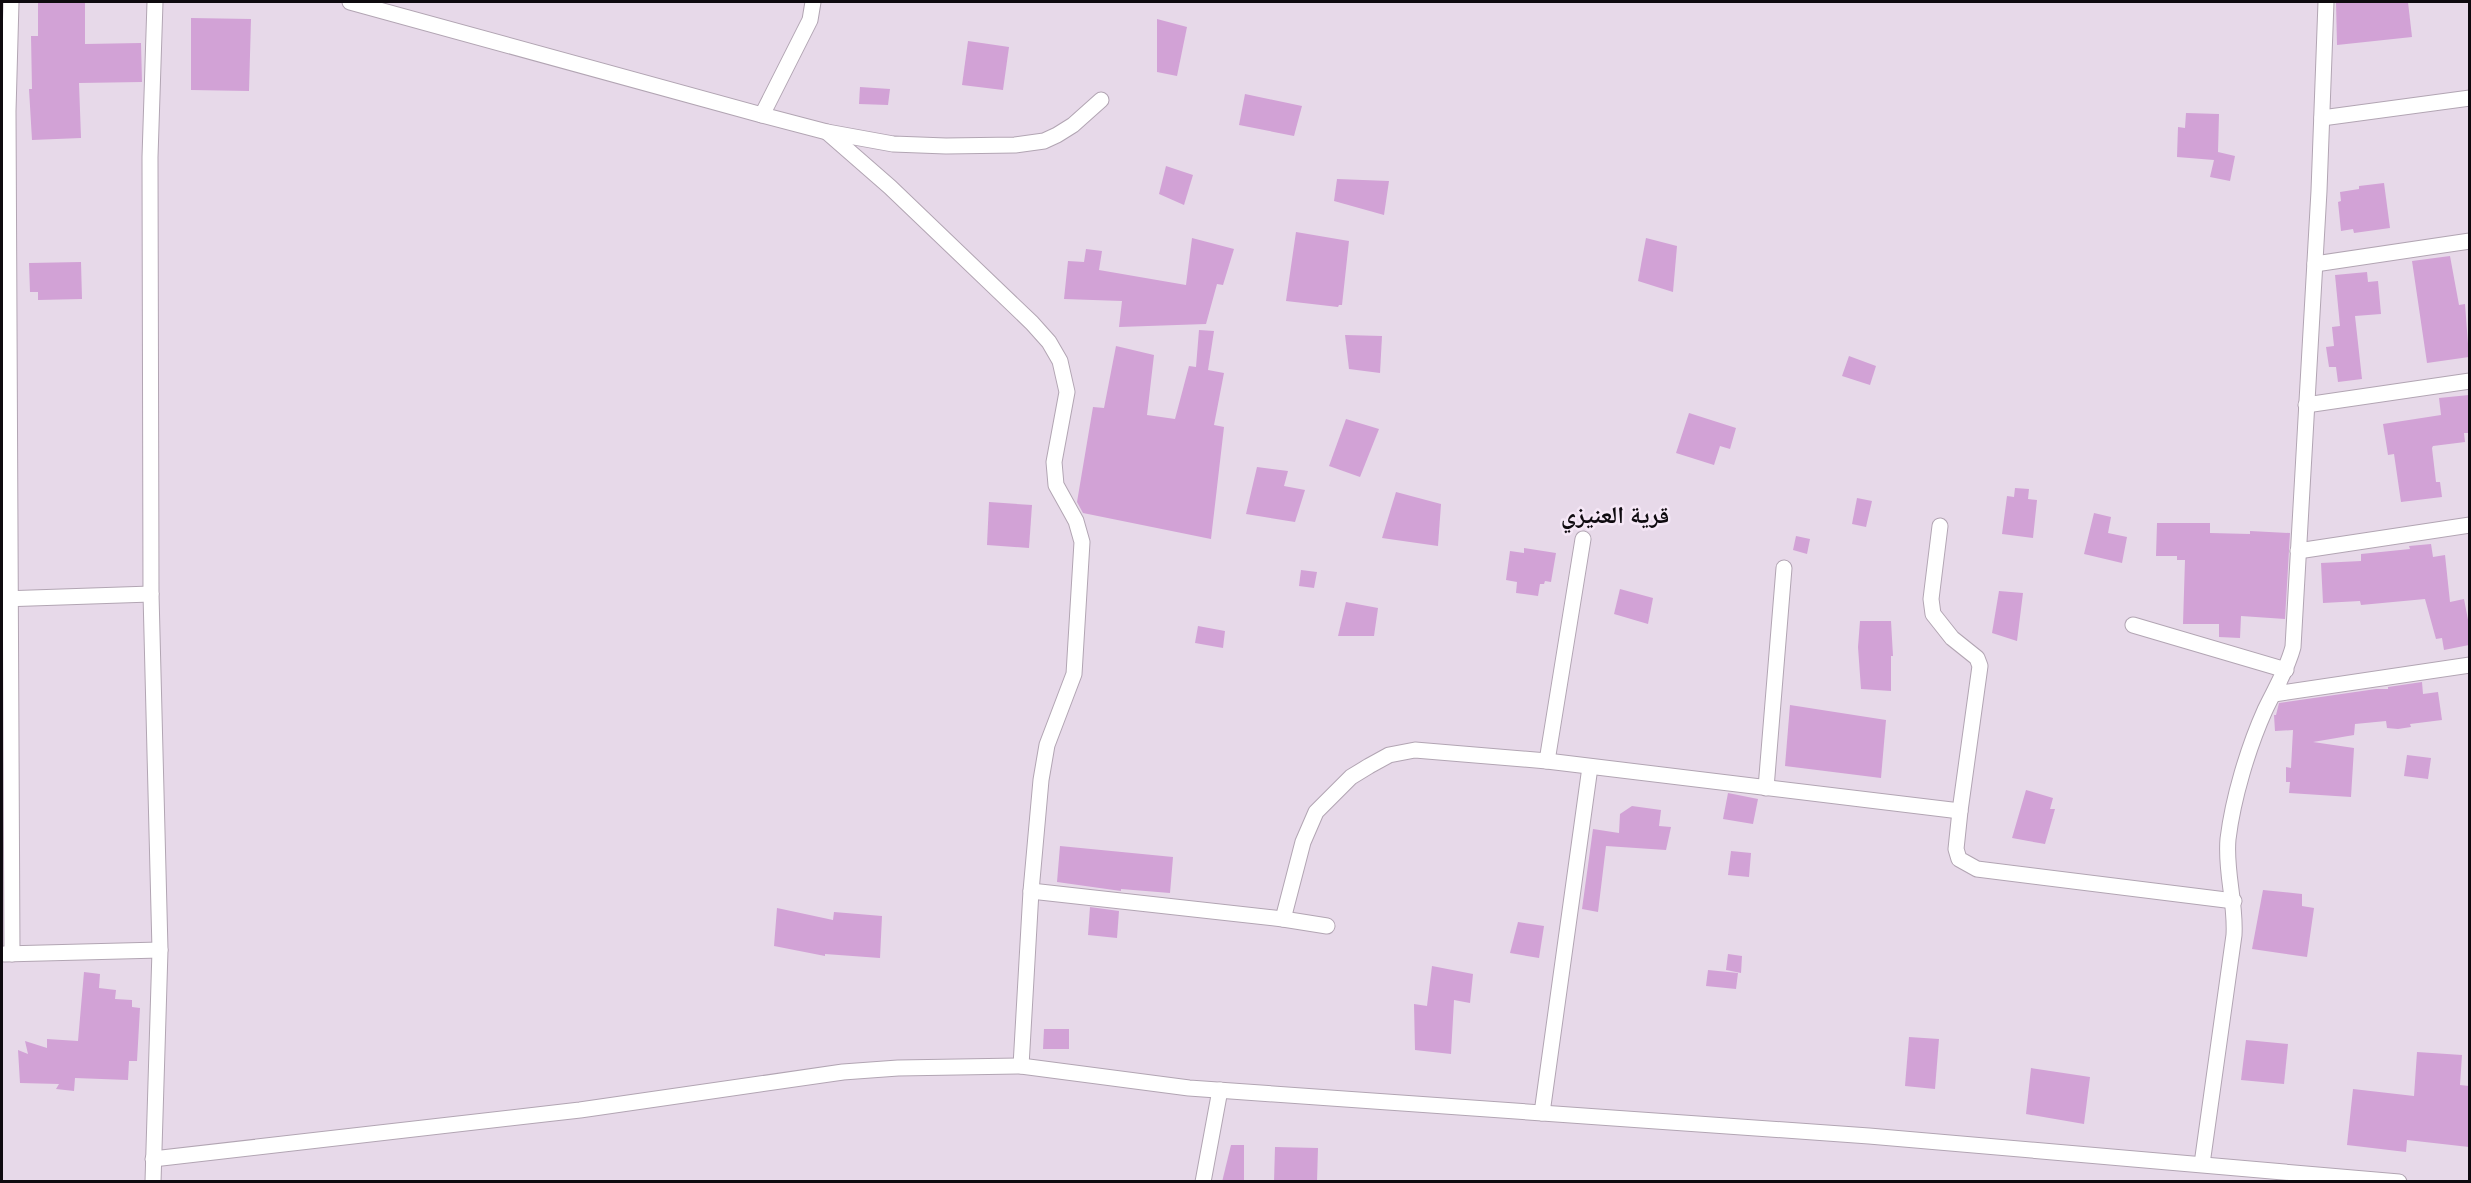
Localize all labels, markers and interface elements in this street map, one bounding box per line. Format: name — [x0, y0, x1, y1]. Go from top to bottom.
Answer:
district label: قرية العنيزي — [1561, 499, 1669, 534]

